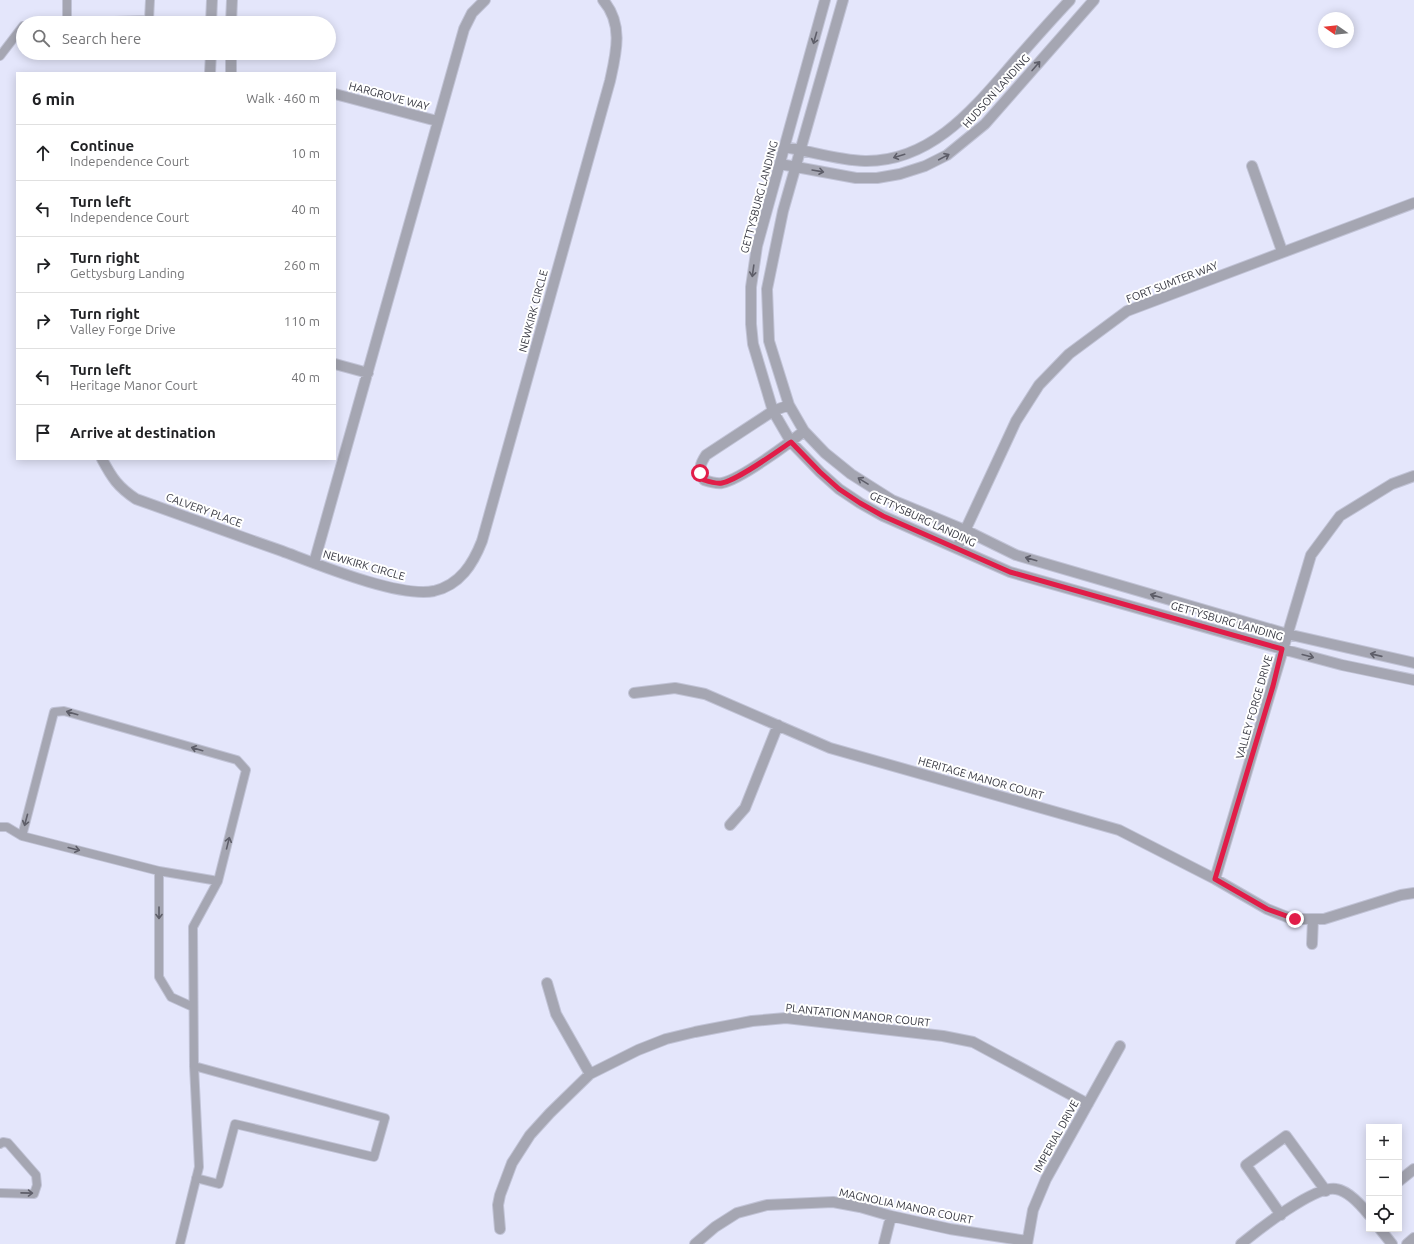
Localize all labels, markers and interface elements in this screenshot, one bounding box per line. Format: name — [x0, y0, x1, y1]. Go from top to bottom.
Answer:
north arrow — [1318, 12, 1354, 48]
search box — [16, 16, 336, 60]
icon: search — [30, 27, 52, 49]
text: Search here — [62, 30, 141, 47]
one-way arrow — [811, 31, 818, 44]
street label: HUDSON LANDING — [960, 52, 1032, 130]
one-way arrow — [1031, 61, 1040, 71]
street label: HARGROVE WAY — [348, 80, 431, 113]
text: 6 min — [32, 89, 75, 108]
text: Walk · 460 m — [246, 91, 320, 105]
text: Continue — [70, 137, 134, 154]
street label: GETTYSBURG LANDING — [738, 139, 780, 255]
icon: ahead — [32, 142, 54, 164]
text: 10 m — [291, 146, 320, 160]
one-way arrow — [938, 152, 950, 160]
one-way arrow — [892, 153, 905, 160]
text: Independence Court — [70, 154, 189, 168]
one-way arrow — [811, 167, 824, 175]
text: Turn left — [70, 193, 131, 210]
icon: left — [32, 198, 54, 220]
text: 40 m — [291, 202, 320, 216]
text: Independence Court — [70, 210, 189, 224]
text: Turn right — [70, 249, 140, 266]
icon: right — [32, 254, 54, 276]
text: 260 m — [284, 258, 320, 272]
street label: FORT SUMTER WAY — [1125, 259, 1220, 305]
one-way arrow — [749, 264, 757, 277]
text: Gettysburg Landing — [70, 266, 185, 280]
street label: NEWKIRK CIRCLE — [516, 269, 550, 353]
text: Turn right — [70, 305, 140, 322]
icon: right — [32, 310, 54, 332]
text: 110 m — [284, 314, 320, 328]
text: Valley Forge Drive — [70, 322, 176, 336]
text: Turn left — [70, 361, 131, 378]
icon: left — [32, 366, 54, 388]
text: 40 m — [291, 370, 320, 384]
text: Heritage Manor Court — [70, 378, 198, 392]
icon: arrive — [32, 422, 54, 444]
text: Arrive at destination — [70, 424, 216, 441]
route start — [691, 464, 709, 482]
one-way arrow — [858, 477, 869, 485]
street label: GETTYSBURG LANDING — [868, 489, 978, 549]
street label: CALVERY PLACE — [164, 491, 244, 529]
street label: NEWKIRK CIRCLE — [322, 548, 406, 582]
one-way arrow — [1025, 555, 1038, 562]
one-way arrow — [1149, 592, 1162, 599]
street label: GETTYSBURG LANDING — [1170, 599, 1284, 643]
one-way arrow — [1370, 650, 1383, 658]
one-way arrow — [1301, 653, 1314, 660]
street label: VALLEY FORGE DRIVE — [1233, 654, 1275, 760]
one-way arrow — [66, 709, 79, 716]
one-way arrow — [191, 744, 204, 752]
street label: HERITAGE MANOR COURT — [917, 754, 1045, 802]
one-way arrow — [22, 813, 30, 826]
one-way arrow — [225, 837, 232, 850]
one-way arrow — [67, 846, 80, 853]
one-way arrow — [155, 906, 163, 919]
route end — [1286, 910, 1304, 928]
street label: PLANTATION MANOR COURT — [785, 1001, 931, 1029]
street label: IMPERIAL DRIVE — [1031, 1098, 1081, 1174]
map controls — [1366, 1124, 1402, 1232]
button: + — [1366, 1124, 1402, 1160]
button: − — [1366, 1160, 1402, 1196]
street label: MAGNOLIA MANOR COURT — [838, 1186, 974, 1226]
one-way arrow — [20, 1190, 33, 1197]
button: locate — [1366, 1196, 1402, 1232]

